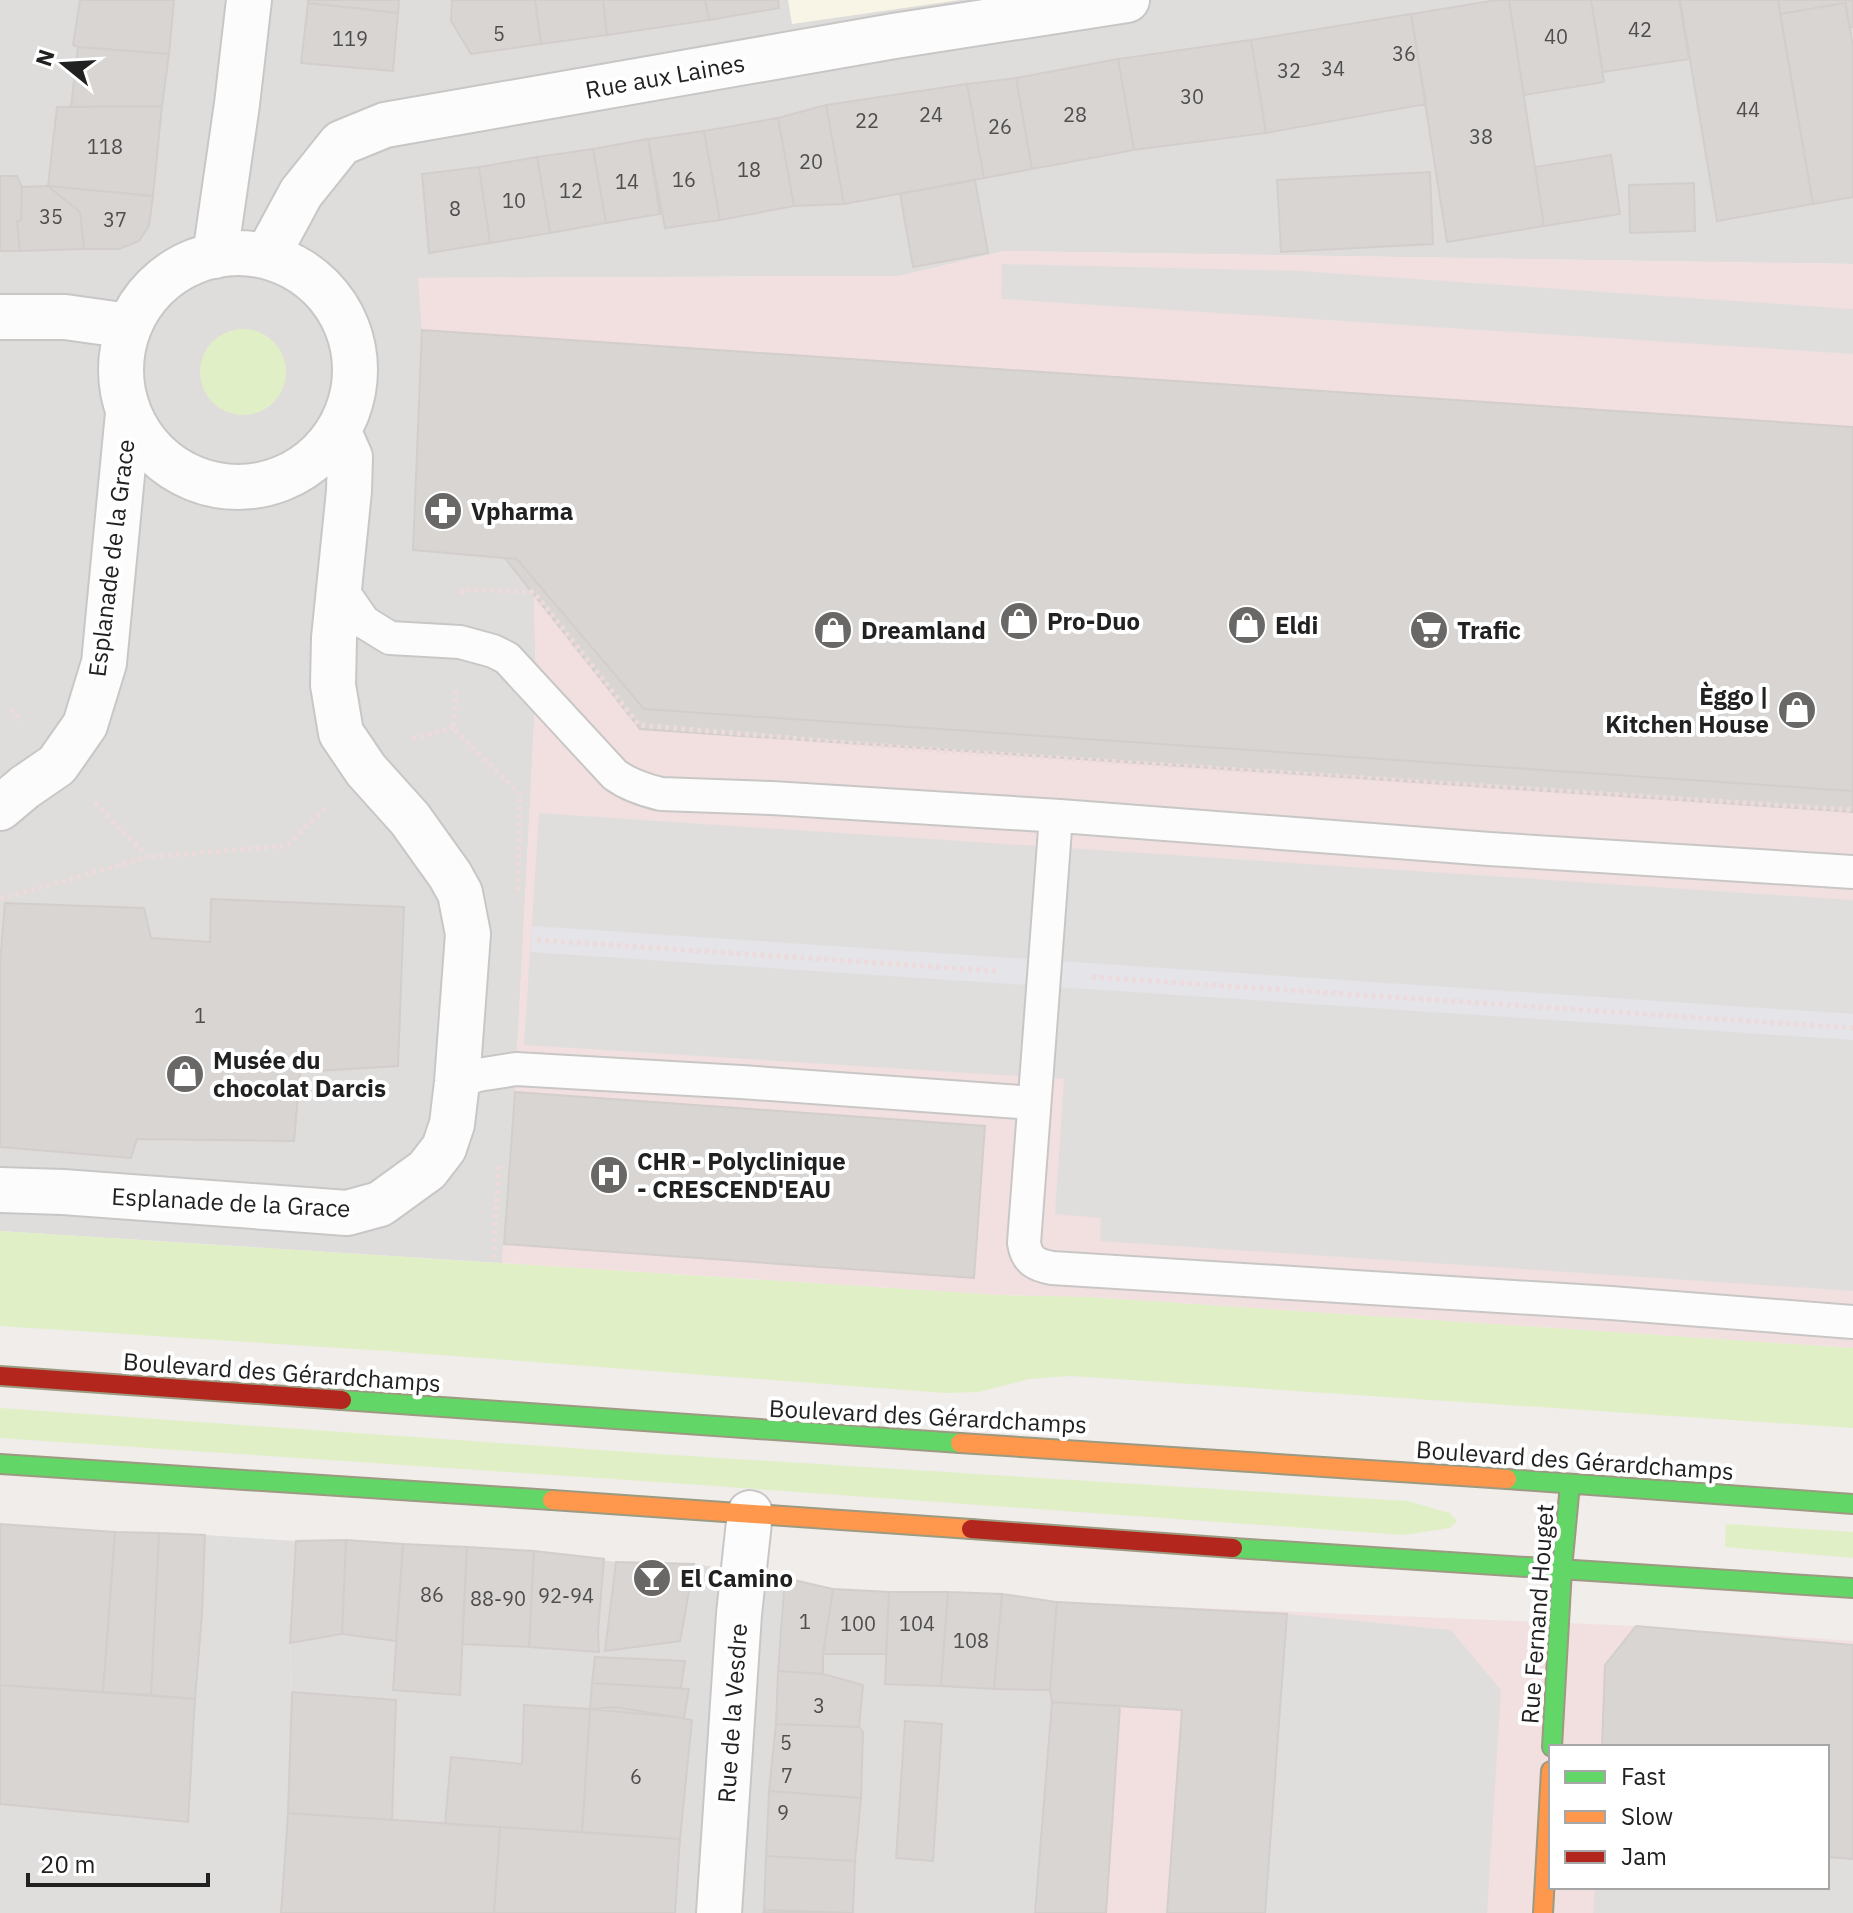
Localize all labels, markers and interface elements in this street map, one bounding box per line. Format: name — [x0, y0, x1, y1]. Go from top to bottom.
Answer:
house number: 42 — [1628, 16, 1652, 43]
house number: 5 — [493, 20, 505, 47]
house number: 40 — [1544, 23, 1568, 50]
north arrow — [24, 24, 104, 104]
house number: 119 — [332, 25, 368, 52]
house number: 36 — [1392, 40, 1416, 67]
text: N — [28, 46, 61, 70]
street label: Rue aux Laines — [583, 46, 747, 106]
house number: 34 — [1321, 55, 1345, 82]
house number: 32 — [1277, 57, 1301, 84]
house number: 30 — [1180, 83, 1204, 110]
house number: 44 — [1736, 96, 1760, 123]
house number: 24 — [919, 101, 943, 128]
house number: 28 — [1063, 101, 1087, 128]
house number: 22 — [855, 107, 879, 134]
house number: 26 — [988, 113, 1012, 140]
house number: 38 — [1469, 123, 1493, 150]
house number: 118 — [87, 133, 123, 160]
house number: 20 — [799, 148, 823, 175]
house number: 18 — [737, 156, 761, 183]
house number: 16 — [672, 166, 696, 193]
house number: 14 — [615, 168, 639, 195]
house number: 12 — [559, 177, 583, 204]
house number: 10 — [502, 187, 526, 214]
house number: 8 — [449, 195, 461, 222]
house number: 35 — [39, 203, 63, 230]
house number: 37 — [103, 206, 127, 233]
street label: Esplanade de la Grace — [81, 437, 141, 679]
pharmacy icon: Vpharma — [422, 490, 464, 532]
place label: Vpharma — [471, 495, 573, 527]
shop icon: Pro-Duo — [998, 600, 1040, 642]
shop icon: Eldi — [1226, 604, 1268, 646]
place label: Pro-Duo — [1047, 605, 1140, 637]
shop icon: Dreamland — [812, 609, 854, 651]
place label: Eldi — [1275, 609, 1318, 641]
supermarket icon: Trafic — [1408, 609, 1450, 651]
place label: Dreamland — [861, 614, 986, 646]
place label: Trafic — [1457, 614, 1521, 646]
place label: Èggo | Kitchen House — [1605, 680, 1769, 740]
shop icon: Èggo | Kitchen House — [1776, 689, 1818, 731]
house number: 1 — [194, 1002, 206, 1029]
place label: Musée du chocolat Darcis — [213, 1044, 386, 1104]
shop icon: Musée du chocolat Darcis — [164, 1053, 206, 1095]
place label: CHR - Polyclinique - CRESCEND'EAU — [637, 1145, 846, 1205]
hospital icon: CHR - Polyclinique - CRESCEND'EAU — [588, 1154, 630, 1196]
street label: Esplanade de la Grace — [111, 1180, 351, 1224]
street label: Boulevard des Gérardchamps — [122, 1345, 442, 1399]
street label: Boulevard des Gérardchamps — [768, 1392, 1088, 1440]
street label: Boulevard des Gérardchamps — [1415, 1433, 1735, 1487]
street label: Rue Fernand Houget — [1513, 1503, 1561, 1725]
bar icon: El Camino — [631, 1557, 673, 1599]
place label: El Camino — [680, 1562, 793, 1594]
house number: 86 — [420, 1581, 444, 1608]
house number: 92-94 — [538, 1582, 594, 1609]
house number: 88-90 — [470, 1585, 526, 1612]
house number: 1 — [799, 1608, 811, 1635]
house number: 100 — [840, 1610, 876, 1637]
house number: 104 — [899, 1610, 935, 1637]
street label: Rue de la Vesdre — [710, 1622, 754, 1804]
house number: 108 — [953, 1627, 989, 1654]
house number: 3 — [813, 1692, 825, 1719]
house number: 5 — [780, 1729, 792, 1756]
legend — [1549, 1745, 1829, 1889]
text: Fast — [1621, 1760, 1666, 1792]
house number: 7 — [781, 1762, 793, 1789]
house number: 6 — [630, 1763, 642, 1790]
house number: 9 — [777, 1799, 789, 1826]
text: Slow — [1621, 1800, 1673, 1832]
scale bar — [28, 1837, 208, 1887]
text: Jam — [1621, 1840, 1667, 1872]
text: 20 m — [40, 1848, 95, 1880]

